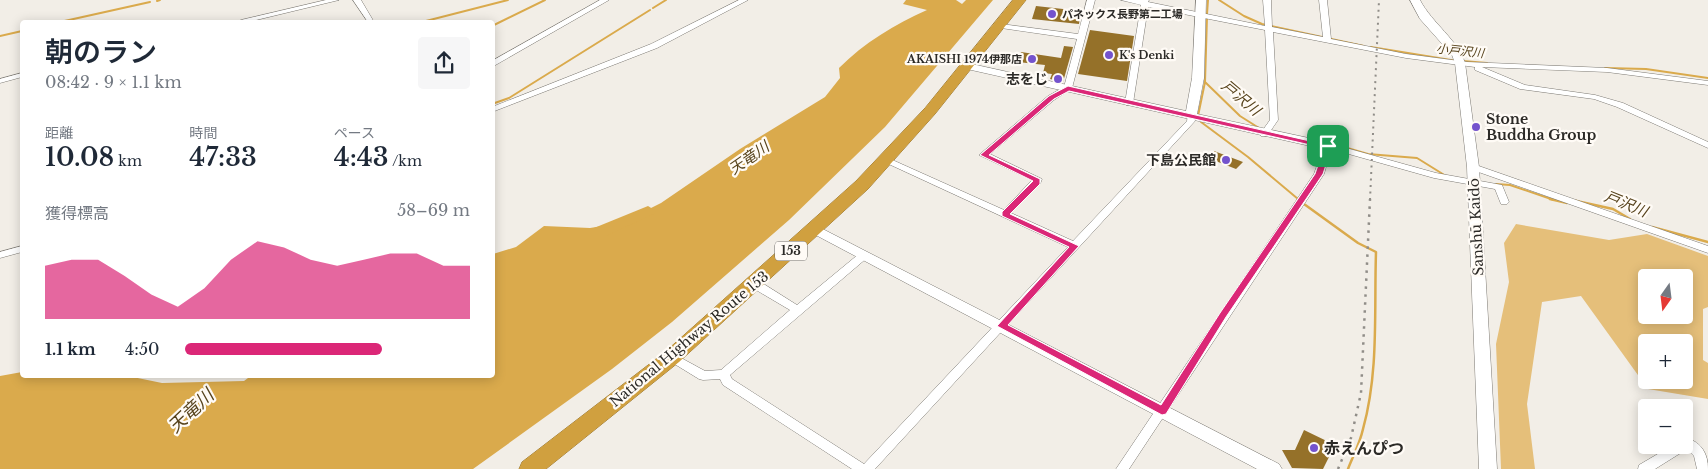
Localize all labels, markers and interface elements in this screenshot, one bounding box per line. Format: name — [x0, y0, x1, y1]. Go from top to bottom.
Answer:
place label: パネックス長野第二工場 — [1062, 7, 1183, 21]
marker: パネックス長野第二工場 — [1046, 8, 1058, 20]
text: 朝のラン — [45, 35, 157, 70]
button: share — [418, 37, 470, 89]
water label: 小戸沢川 — [1435, 41, 1487, 61]
place label: K's Denki — [1119, 48, 1174, 62]
marker: K's Denki — [1103, 49, 1115, 61]
place label: AKAISHI 1974伊那店 — [906, 52, 1022, 66]
marker: AKAISHI 1974伊那店 — [1026, 53, 1038, 65]
place label: 志をじ — [1006, 70, 1048, 88]
text: 08:42 · 9 × 1.1 km — [45, 72, 182, 92]
marker: 志をじ — [1052, 73, 1064, 85]
water label: 戸沢川 — [1218, 76, 1266, 121]
place label: Stone Buddha Group — [1486, 110, 1597, 144]
marker: Stone Buddha Group — [1470, 121, 1482, 133]
text: 距離 — [45, 124, 73, 142]
text: 時間 — [189, 124, 217, 142]
text: ペース — [334, 124, 375, 142]
pin — [1307, 125, 1349, 167]
icon: arrive — [1314, 132, 1342, 160]
water label: 天竜川 — [725, 136, 774, 178]
text: 10.08 — [45, 142, 114, 173]
text: 47:33 — [189, 142, 257, 173]
text: 4:43 — [334, 142, 388, 173]
place label: 下島公民館 — [1146, 151, 1216, 169]
text: km — [114, 152, 142, 170]
text: /km — [388, 152, 422, 170]
marker: 下島公民館 — [1220, 154, 1232, 166]
street label: Sanshū Kaidō — [1464, 178, 1488, 276]
water label: 戸沢川 — [1602, 186, 1652, 222]
text: 58–69 m — [397, 200, 470, 220]
text: 獲得標高 — [45, 203, 109, 223]
road number: 153 — [775, 242, 807, 260]
street label: National Highway Route 153 — [606, 267, 772, 411]
north arrow — [1638, 269, 1692, 324]
map controls — [1638, 269, 1693, 454]
button: + — [1638, 334, 1693, 389]
text: 1.1 km — [45, 339, 96, 359]
text: 4:50 — [125, 339, 159, 359]
water label: 天竜川 — [164, 383, 220, 437]
button: − — [1638, 399, 1693, 454]
place label: 赤えんぴつ — [1324, 438, 1404, 458]
marker: 赤えんぴつ — [1308, 442, 1320, 454]

